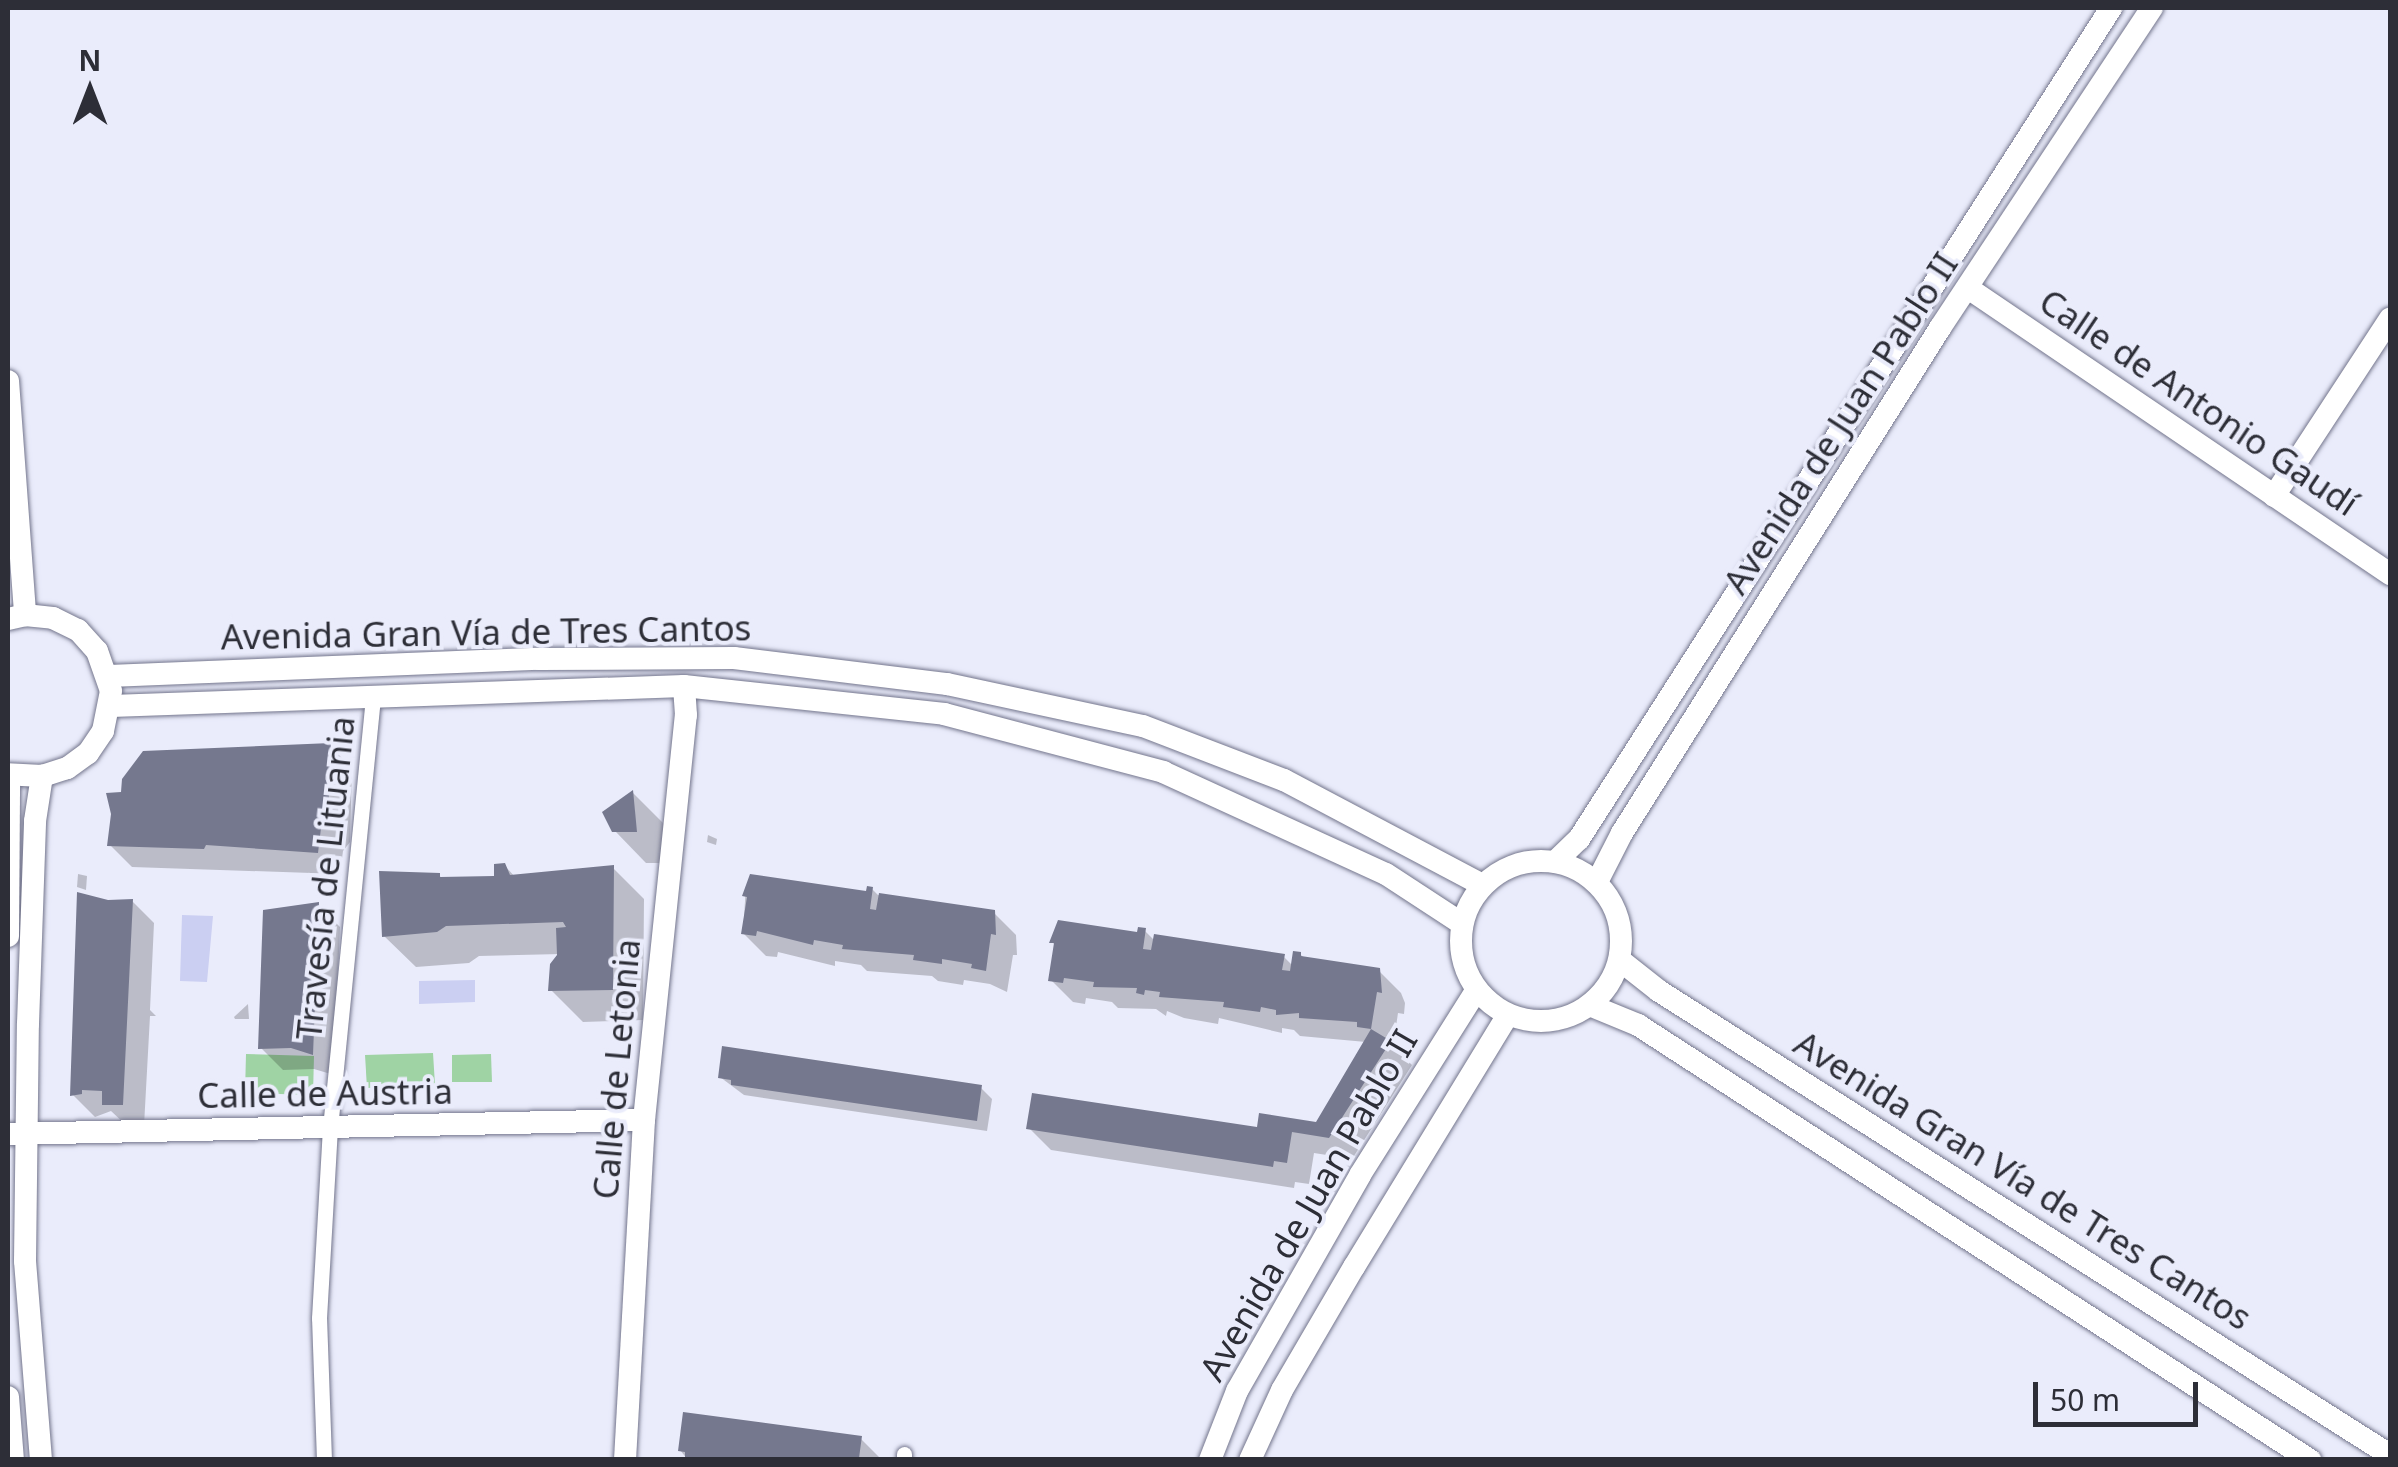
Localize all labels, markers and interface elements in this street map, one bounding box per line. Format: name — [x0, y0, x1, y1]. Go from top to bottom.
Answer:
north arrow — [40, 40, 140, 140]
text: N — [79, 41, 101, 79]
street label: Avenida de Juan Pablo II — [1714, 245, 1966, 601]
street label: Calle de Antonio Gaudí — [2032, 280, 2366, 524]
street label: Avenida Gran Vía de Tres Cantos — [220, 606, 752, 658]
street label: Travesía de Lituania — [287, 714, 363, 1042]
street label: Calle de Letonia — [584, 937, 648, 1201]
street label: Avenida de Juan Pablo II — [1190, 1022, 1426, 1388]
street label: Avenida Gran Vía de Tres Cantos — [1787, 1022, 2259, 1338]
street label: Calle de Austria — [197, 1070, 453, 1116]
scale bar — [2038, 1362, 2203, 1424]
text: 50 m — [2050, 1379, 2120, 1420]

